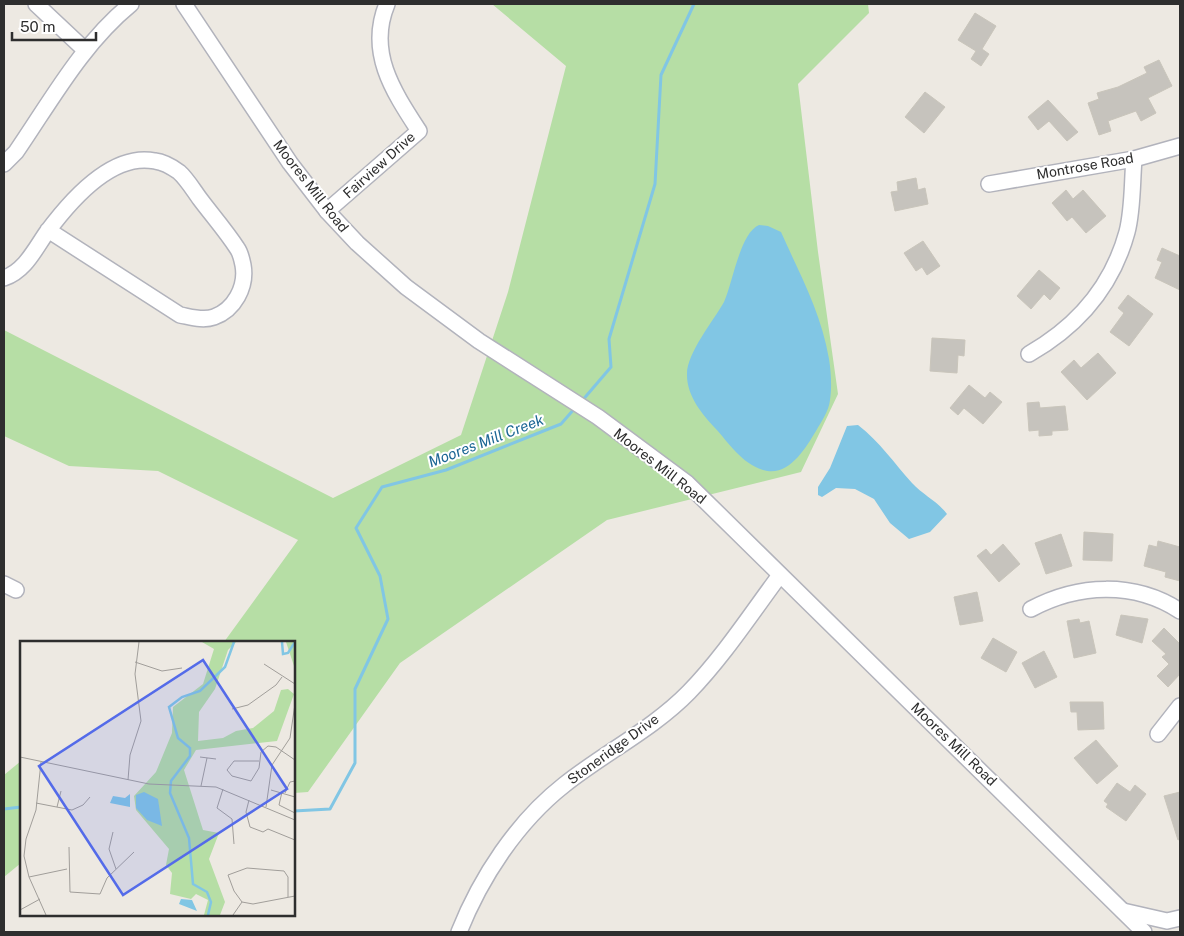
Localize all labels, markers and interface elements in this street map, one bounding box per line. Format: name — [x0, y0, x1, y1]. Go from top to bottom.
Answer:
scale bar — [12, 10, 96, 42]
text: 50 m — [20, 18, 55, 35]
street label: Fairview Drive — [340, 128, 418, 201]
street label: Moores Mill Road — [270, 137, 352, 235]
street label: Montrose Road — [1035, 150, 1135, 182]
water label: Moores Mill Creek — [426, 410, 547, 470]
street label: Moores Mill Road — [611, 425, 709, 507]
inset map — [20, 641, 295, 916]
street label: Moores Mill Road — [908, 699, 1000, 789]
street label: Stoneridge Drive — [564, 711, 662, 787]

